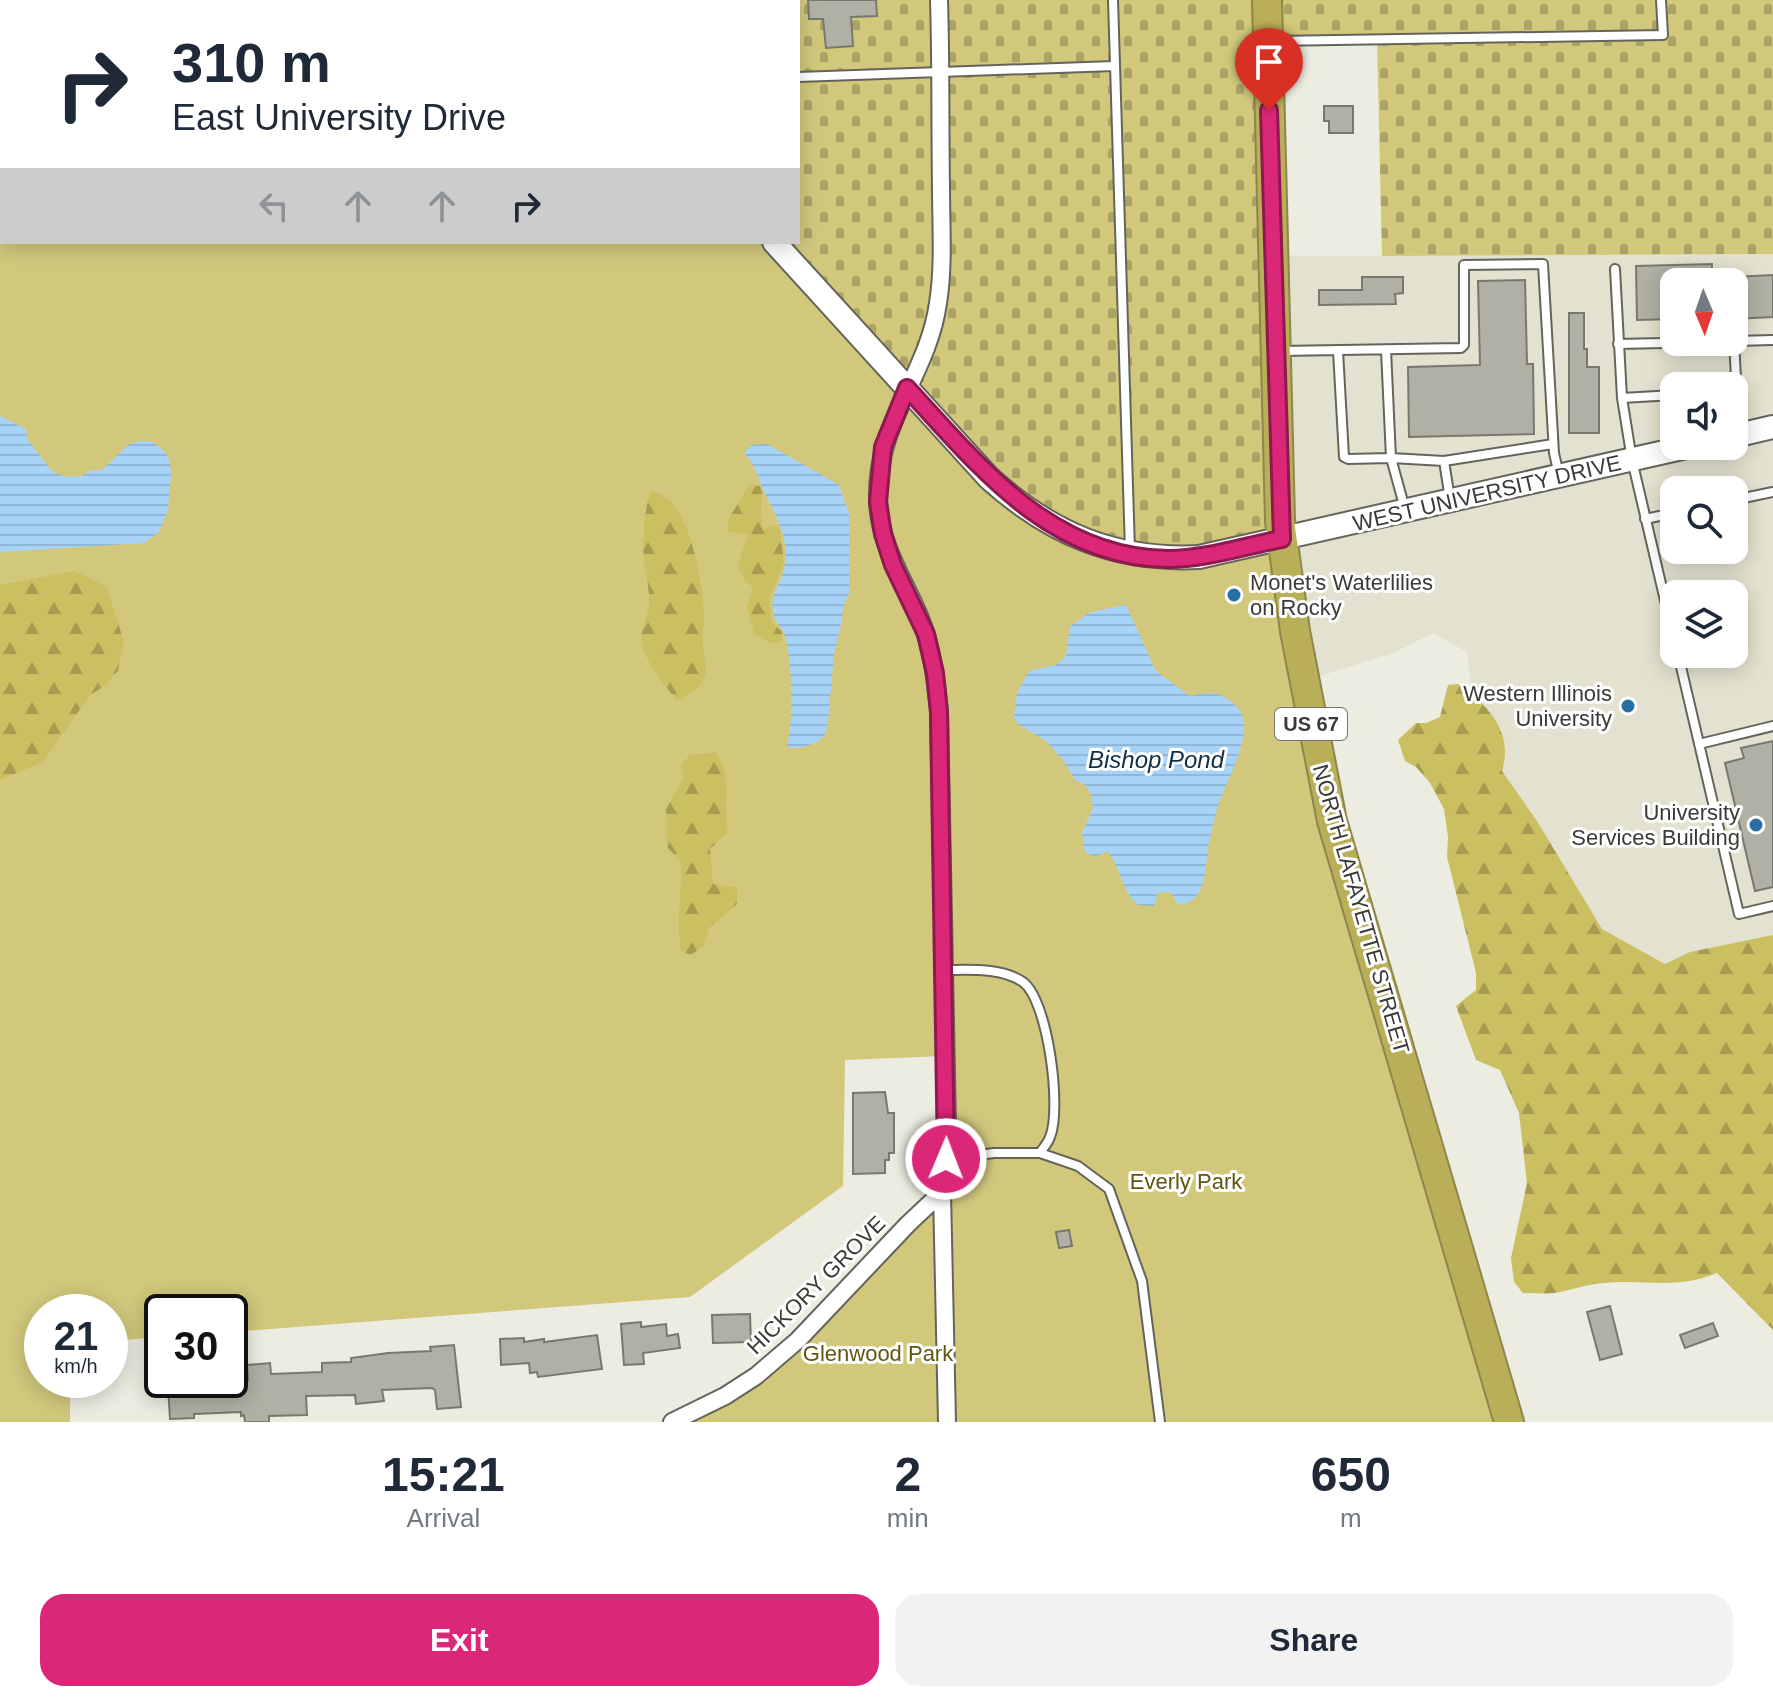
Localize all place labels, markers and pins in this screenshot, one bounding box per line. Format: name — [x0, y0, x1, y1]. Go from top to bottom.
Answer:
pin — [1235, 28, 1303, 110]
place label: Monet's Waterlilies on Rocky — [1250, 570, 1433, 620]
marker: Monet's Waterlilies on Rocky — [1225, 586, 1243, 604]
place label: Western Illinois University — [1463, 681, 1612, 731]
marker: Western Illinois University — [1619, 697, 1637, 715]
place label: University Services Building — [1571, 800, 1740, 850]
marker: University Services Building — [1747, 816, 1765, 834]

